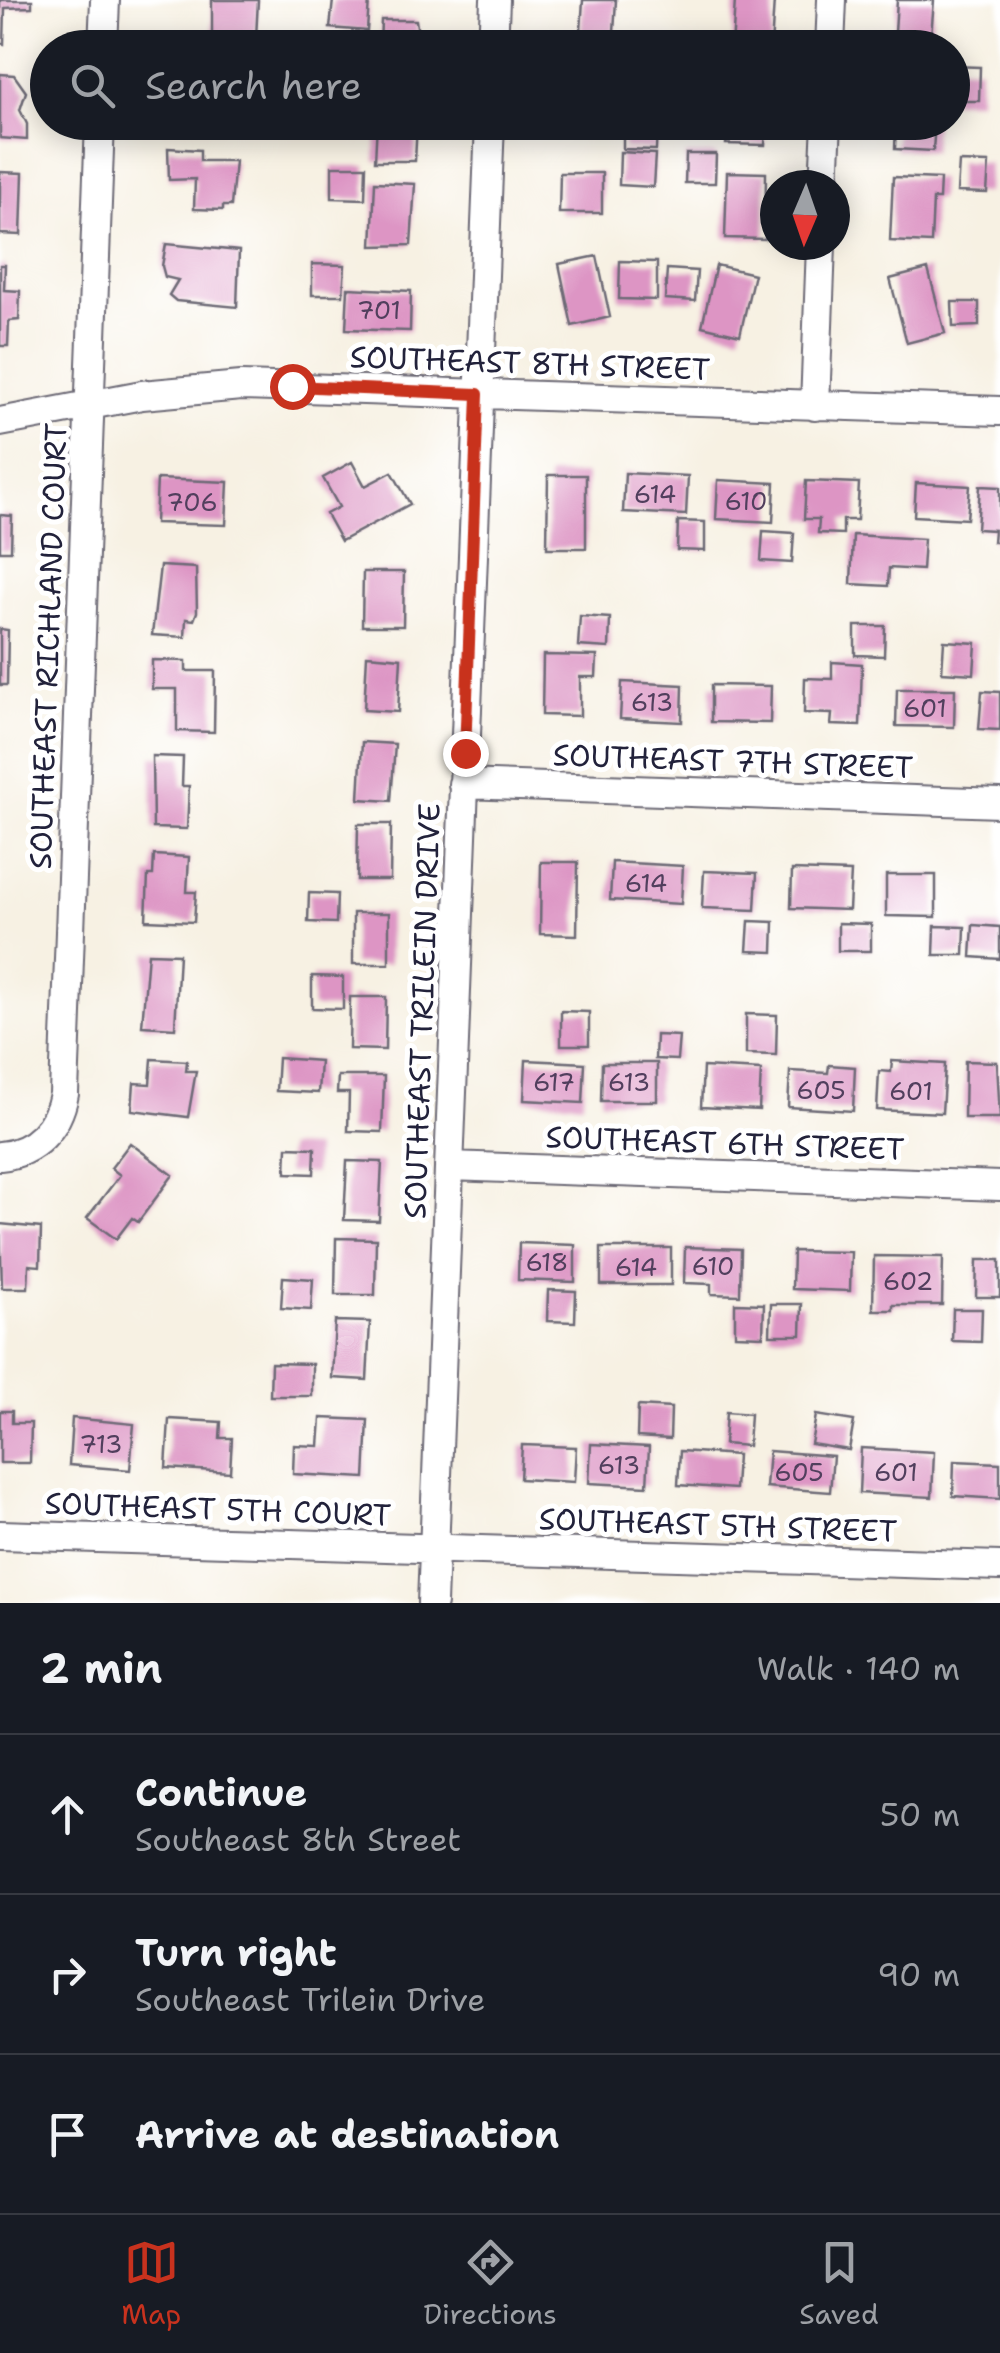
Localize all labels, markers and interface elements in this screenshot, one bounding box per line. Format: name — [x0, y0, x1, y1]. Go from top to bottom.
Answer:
search box — [30, 30, 970, 140]
icon: search — [65, 58, 120, 113]
text: Search here — [145, 60, 362, 111]
north arrow — [760, 170, 850, 260]
house number: 701 — [357, 293, 401, 327]
street label: SOUTHEAST 8TH STREET — [349, 336, 711, 390]
route start — [270, 364, 316, 410]
street label: SOUTHEAST RICHLAND COURT — [20, 422, 76, 870]
house number: 614 — [634, 477, 676, 511]
house number: 610 — [725, 484, 767, 518]
house number: 706 — [166, 485, 218, 519]
house number: 613 — [631, 685, 673, 719]
house number: 601 — [903, 691, 947, 725]
route end — [443, 731, 489, 777]
street label: SOUTHEAST 7TH STREET — [552, 734, 914, 788]
street label: SOUTHEAST TRILEIN DRIVE — [394, 802, 450, 1220]
house number: 614 — [625, 866, 667, 900]
house number: 617 — [533, 1065, 575, 1099]
house number: 613 — [608, 1065, 650, 1099]
house number: 605 — [796, 1073, 846, 1107]
house number: 601 — [889, 1074, 933, 1108]
street label: SOUTHEAST 6TH STREET — [545, 1116, 905, 1170]
house number: 618 — [525, 1245, 569, 1279]
house number: 610 — [692, 1249, 734, 1283]
house number: 614 — [615, 1250, 657, 1284]
house number: 602 — [883, 1264, 933, 1298]
house number: 713 — [80, 1427, 122, 1461]
house number: 613 — [598, 1448, 640, 1482]
house number: 605 — [774, 1455, 824, 1489]
house number: 601 — [874, 1455, 918, 1489]
street label: SOUTHEAST 5TH COURT — [44, 1482, 392, 1536]
street label: SOUTHEAST 5TH STREET — [538, 1498, 898, 1552]
text: 2 min — [40, 1640, 162, 1696]
text: Walk · 140 m — [757, 1647, 960, 1690]
text: Continue — [135, 1767, 307, 1818]
icon: ahead — [40, 1787, 95, 1842]
text: 50 m — [880, 1793, 960, 1836]
text: Southeast 8th Street — [135, 1818, 461, 1861]
text: Turn right — [135, 1927, 337, 1978]
icon: right — [40, 1947, 95, 2002]
text: 90 m — [877, 1953, 960, 1996]
text: Southeast Trilein Drive — [135, 1978, 485, 2021]
icon: arrive — [40, 2107, 95, 2162]
text: Arrive at destination — [135, 2109, 559, 2160]
tab: Map — [121, 2235, 181, 2333]
tab: Directions — [424, 2235, 557, 2333]
tab: Saved — [799, 2235, 879, 2333]

